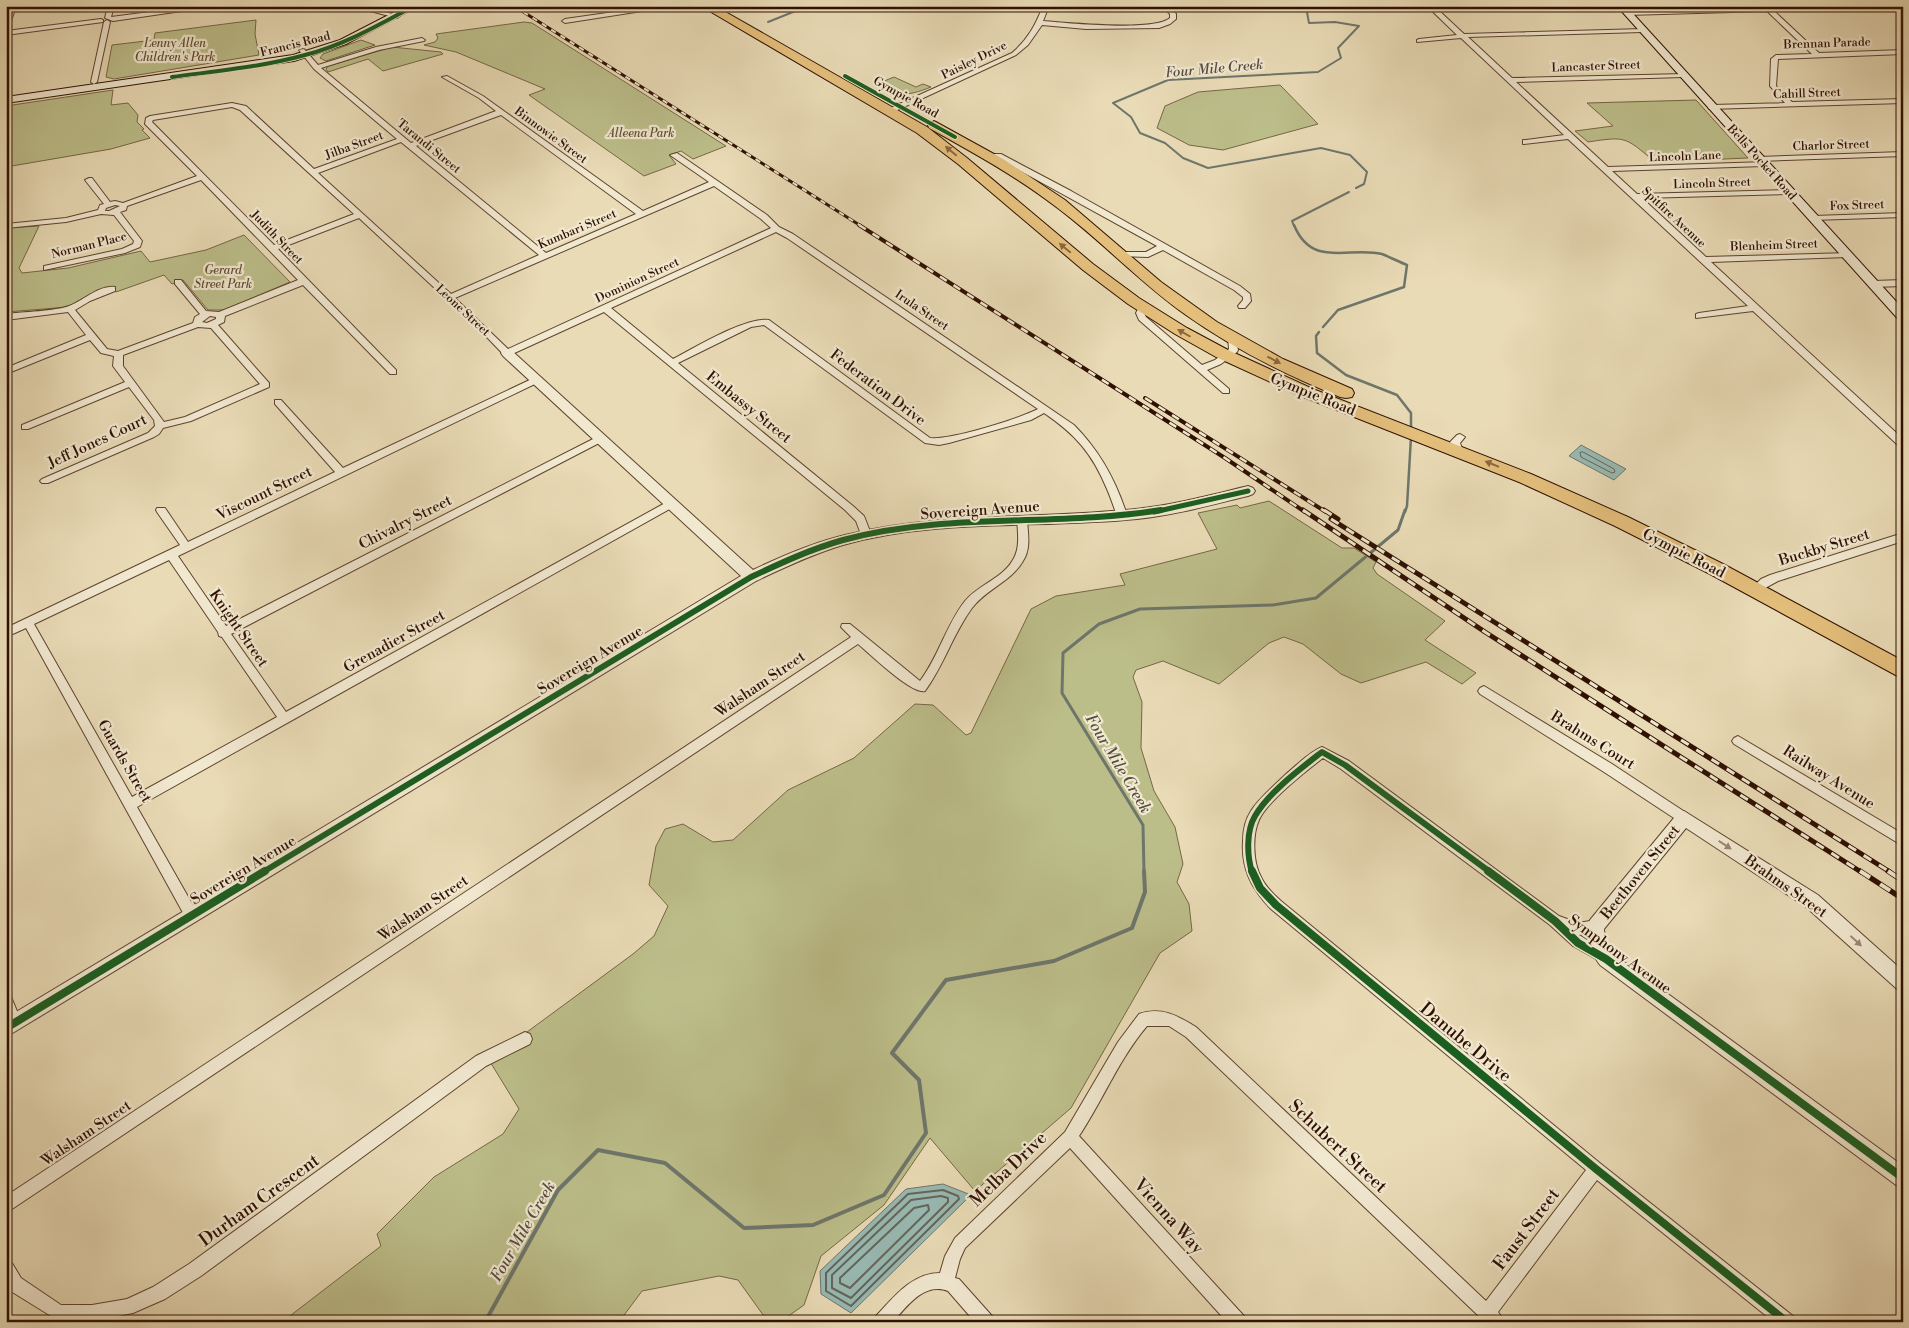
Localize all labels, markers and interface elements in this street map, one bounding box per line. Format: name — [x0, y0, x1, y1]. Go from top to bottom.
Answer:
street label: Francis Road — [259, 28, 332, 60]
street label: Brennan Parade — [1782, 34, 1871, 53]
park label: Lenny Allen Children's Park — [135, 36, 215, 65]
street label: Paisley Drive — [939, 38, 1010, 83]
water label: Four Mile Creek — [1164, 56, 1264, 82]
street label: Lancaster Street — [1551, 57, 1642, 76]
street label: Gympie Road — [870, 73, 941, 122]
street label: Cahill Street — [1773, 85, 1842, 102]
street label: Binnowie Street — [510, 103, 591, 167]
street label: Tarandi Street — [394, 116, 464, 177]
street label: Bells Pocket Road — [1723, 121, 1800, 203]
park label: Alleena Park — [606, 126, 674, 141]
street label: Jilba Street — [322, 128, 386, 163]
street label: Charlor Street — [1792, 137, 1871, 154]
one-way arrow — [945, 146, 958, 157]
street label: Lincoln Lane — [1649, 148, 1721, 165]
street label: Lincoln Street — [1673, 175, 1752, 192]
street label: Spitfire Avenue — [1638, 184, 1709, 251]
street label: Fox Street — [1829, 197, 1885, 214]
street label: Kumbari Street — [536, 206, 619, 253]
street label: Judith Street — [247, 207, 307, 268]
street label: Norman Place — [50, 229, 128, 262]
street label: Blenheim Street — [1729, 236, 1819, 255]
one-way arrow — [1059, 242, 1072, 253]
street label: Dominion Street — [593, 254, 682, 306]
park label: Gerard Street Park — [194, 263, 252, 292]
street label: Leone Street — [432, 281, 494, 340]
street label: Irula Street — [892, 287, 952, 334]
one-way arrow — [1176, 329, 1191, 337]
street label: Federation Drive — [826, 345, 930, 430]
one-way arrow — [1267, 356, 1282, 365]
street label: Embassy Street — [702, 367, 796, 448]
street label: Gympie Road — [1267, 369, 1359, 420]
street label: Jeff Jones Court — [44, 410, 150, 473]
one-way arrow — [1485, 460, 1499, 468]
street label: Viscount Street — [212, 462, 316, 525]
street label: Chivalry Street — [356, 491, 455, 554]
street label: Sovereign Avenue — [920, 497, 1040, 524]
street label: Gympie Road — [1639, 524, 1729, 583]
street label: Buckby Street — [1775, 524, 1873, 571]
street label: Knight Street — [205, 586, 273, 671]
street label: Grenadier Street — [340, 605, 449, 677]
street label: Sovereign Avenue — [534, 621, 646, 699]
street label: Walsham Street — [711, 647, 810, 722]
street label: Brahms Court — [1546, 706, 1639, 774]
water label: Four Mile Creek — [1081, 710, 1156, 817]
street label: Guards Street — [93, 716, 156, 807]
street label: Railway Avenue — [1779, 741, 1878, 813]
street label: Beethoven Street — [1596, 821, 1685, 924]
street label: Sovereign Avenue — [187, 831, 299, 909]
one-way arrow — [1719, 840, 1732, 849]
street label: Brahms Street — [1740, 850, 1831, 922]
street label: Walsham Street — [374, 871, 473, 946]
street label: Symphony Avenue — [1564, 910, 1675, 998]
one-way arrow — [1849, 935, 1861, 947]
street label: Danube Drive — [1415, 997, 1516, 1087]
street label: Schubert Street — [1283, 1095, 1392, 1198]
street label: Walsham Street — [37, 1096, 136, 1171]
street label: Melba Drive — [965, 1127, 1052, 1212]
street label: Durham Crescent — [195, 1149, 325, 1252]
street label: Vienna Way — [1128, 1173, 1209, 1259]
water label: Four Mile Creek — [486, 1178, 560, 1285]
street label: Faust Street — [1488, 1183, 1565, 1275]

